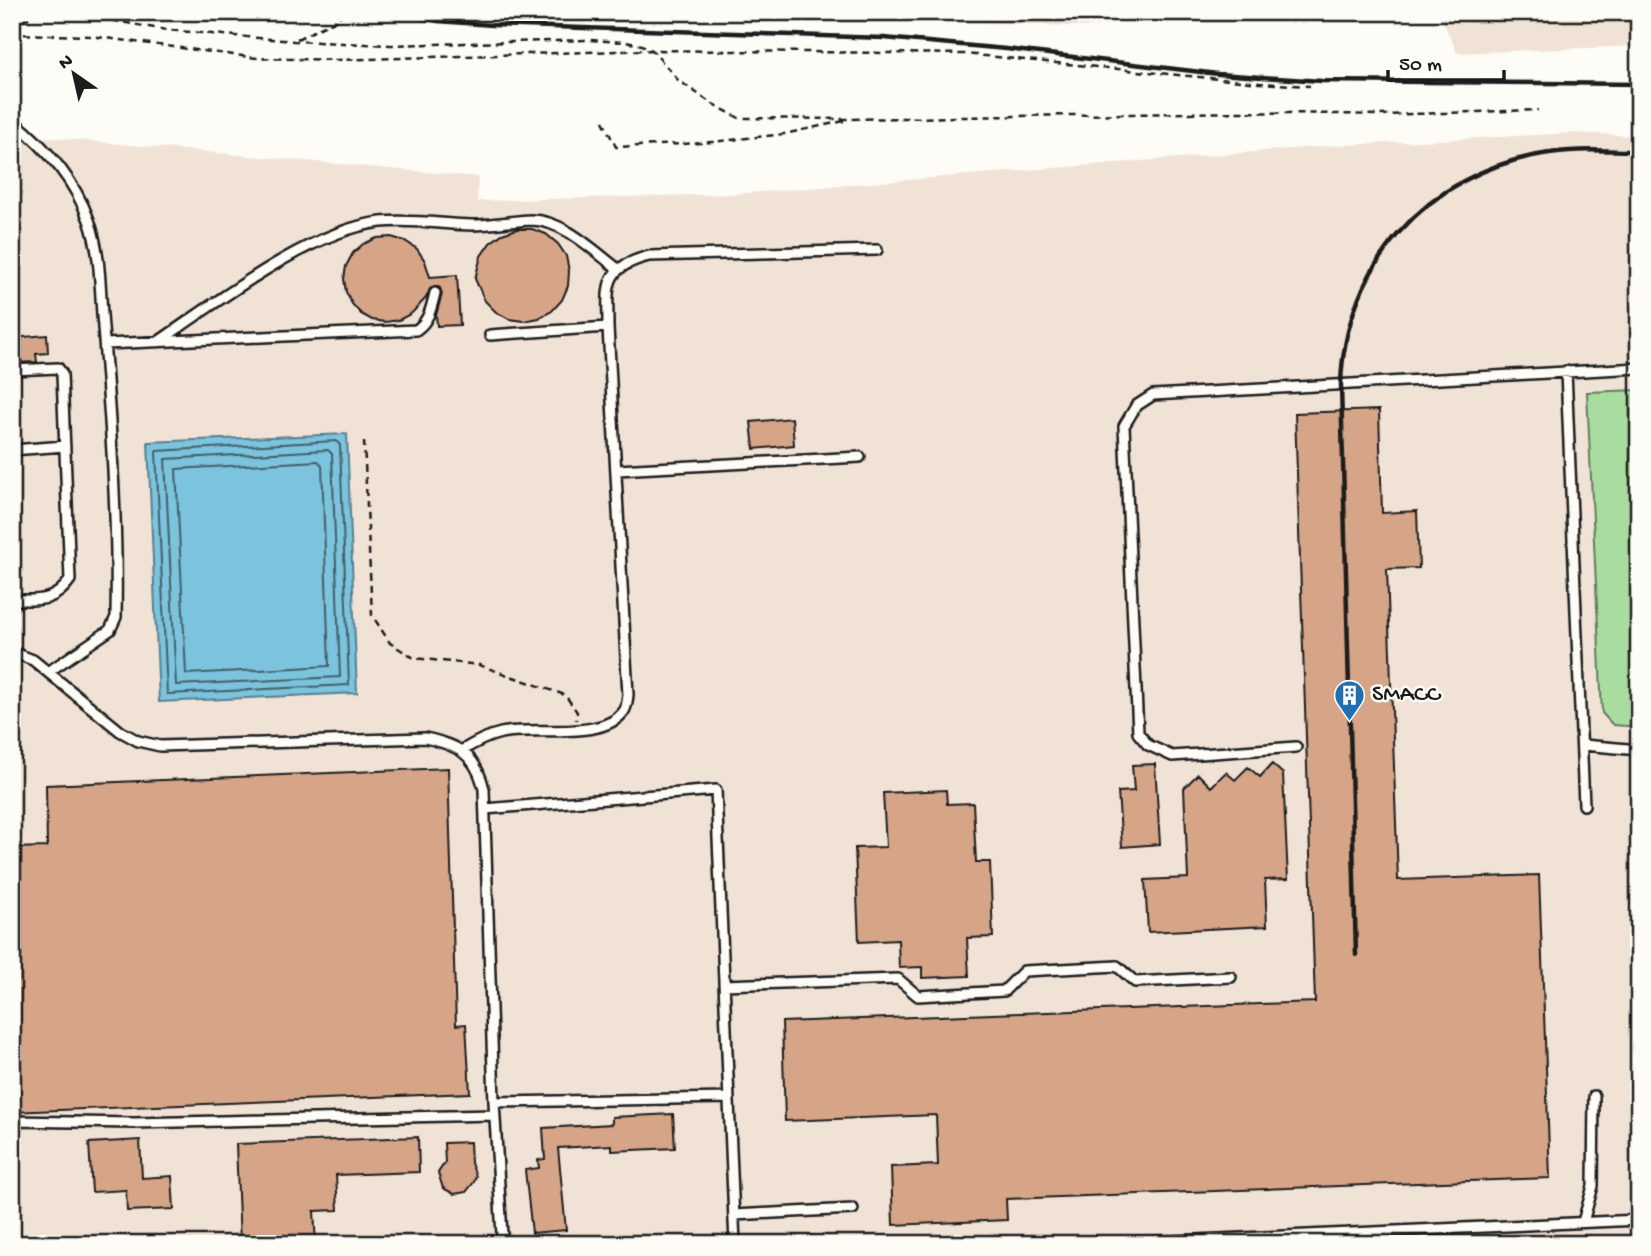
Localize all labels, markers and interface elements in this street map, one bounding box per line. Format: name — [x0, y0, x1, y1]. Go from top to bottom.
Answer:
north arrow — [38, 38, 108, 108]
scale bar — [1388, 38, 1504, 82]
text: N — [55, 50, 78, 76]
text: 50 m — [1399, 54, 1442, 79]
building icon: SMACC — [1332, 678, 1366, 722]
place label: SMACC — [1372, 681, 1442, 710]

